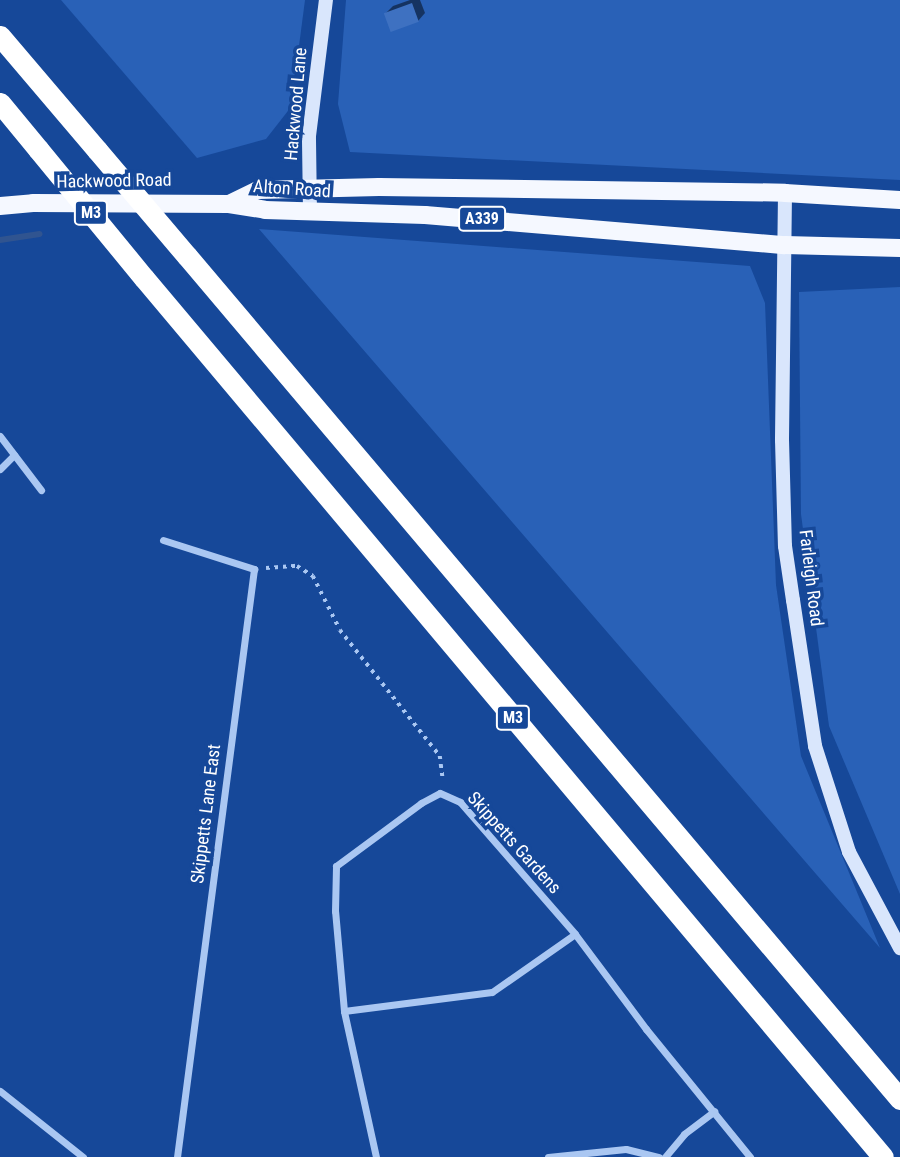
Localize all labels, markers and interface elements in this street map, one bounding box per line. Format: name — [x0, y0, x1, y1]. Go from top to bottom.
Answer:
street label: Hackwood Lane — [280, 47, 312, 161]
street label: Hackwood Road — [56, 169, 172, 193]
street label: Alton Road — [252, 176, 332, 202]
road number: M3 — [74, 200, 108, 226]
road number: A339 — [458, 206, 506, 232]
street label: Farleigh Road — [794, 529, 828, 627]
road number: M3 — [496, 706, 530, 730]
street label: Skippetts Lane East — [187, 743, 225, 885]
street label: Skippetts Gardens — [463, 788, 565, 898]

